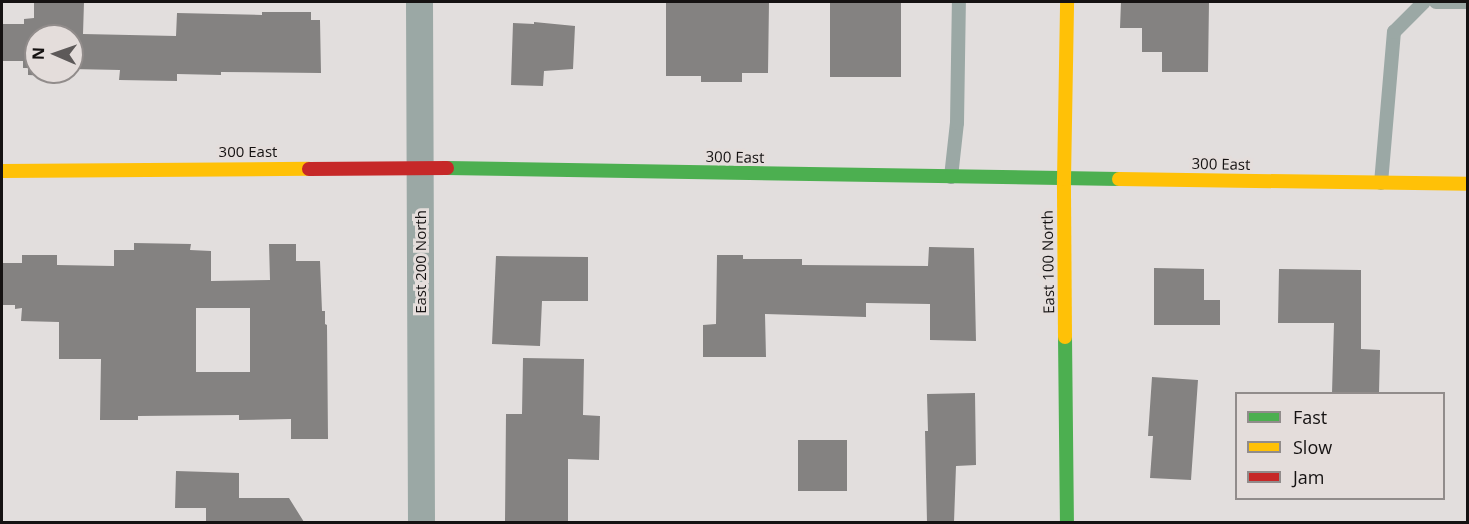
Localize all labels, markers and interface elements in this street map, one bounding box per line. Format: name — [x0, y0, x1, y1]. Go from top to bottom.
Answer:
north arrow — [24, 24, 84, 84]
text: N — [27, 47, 49, 60]
street label: 300 East — [219, 143, 277, 161]
street label: 300 East — [705, 147, 765, 167]
street label: 300 East — [1191, 154, 1251, 174]
street label: East 200 North — [412, 210, 430, 314]
street label: East 100 North — [1038, 210, 1058, 314]
legend — [1235, 392, 1445, 500]
text: Fast — [1293, 405, 1327, 429]
text: Slow — [1293, 435, 1332, 459]
text: Jam — [1293, 465, 1325, 489]

